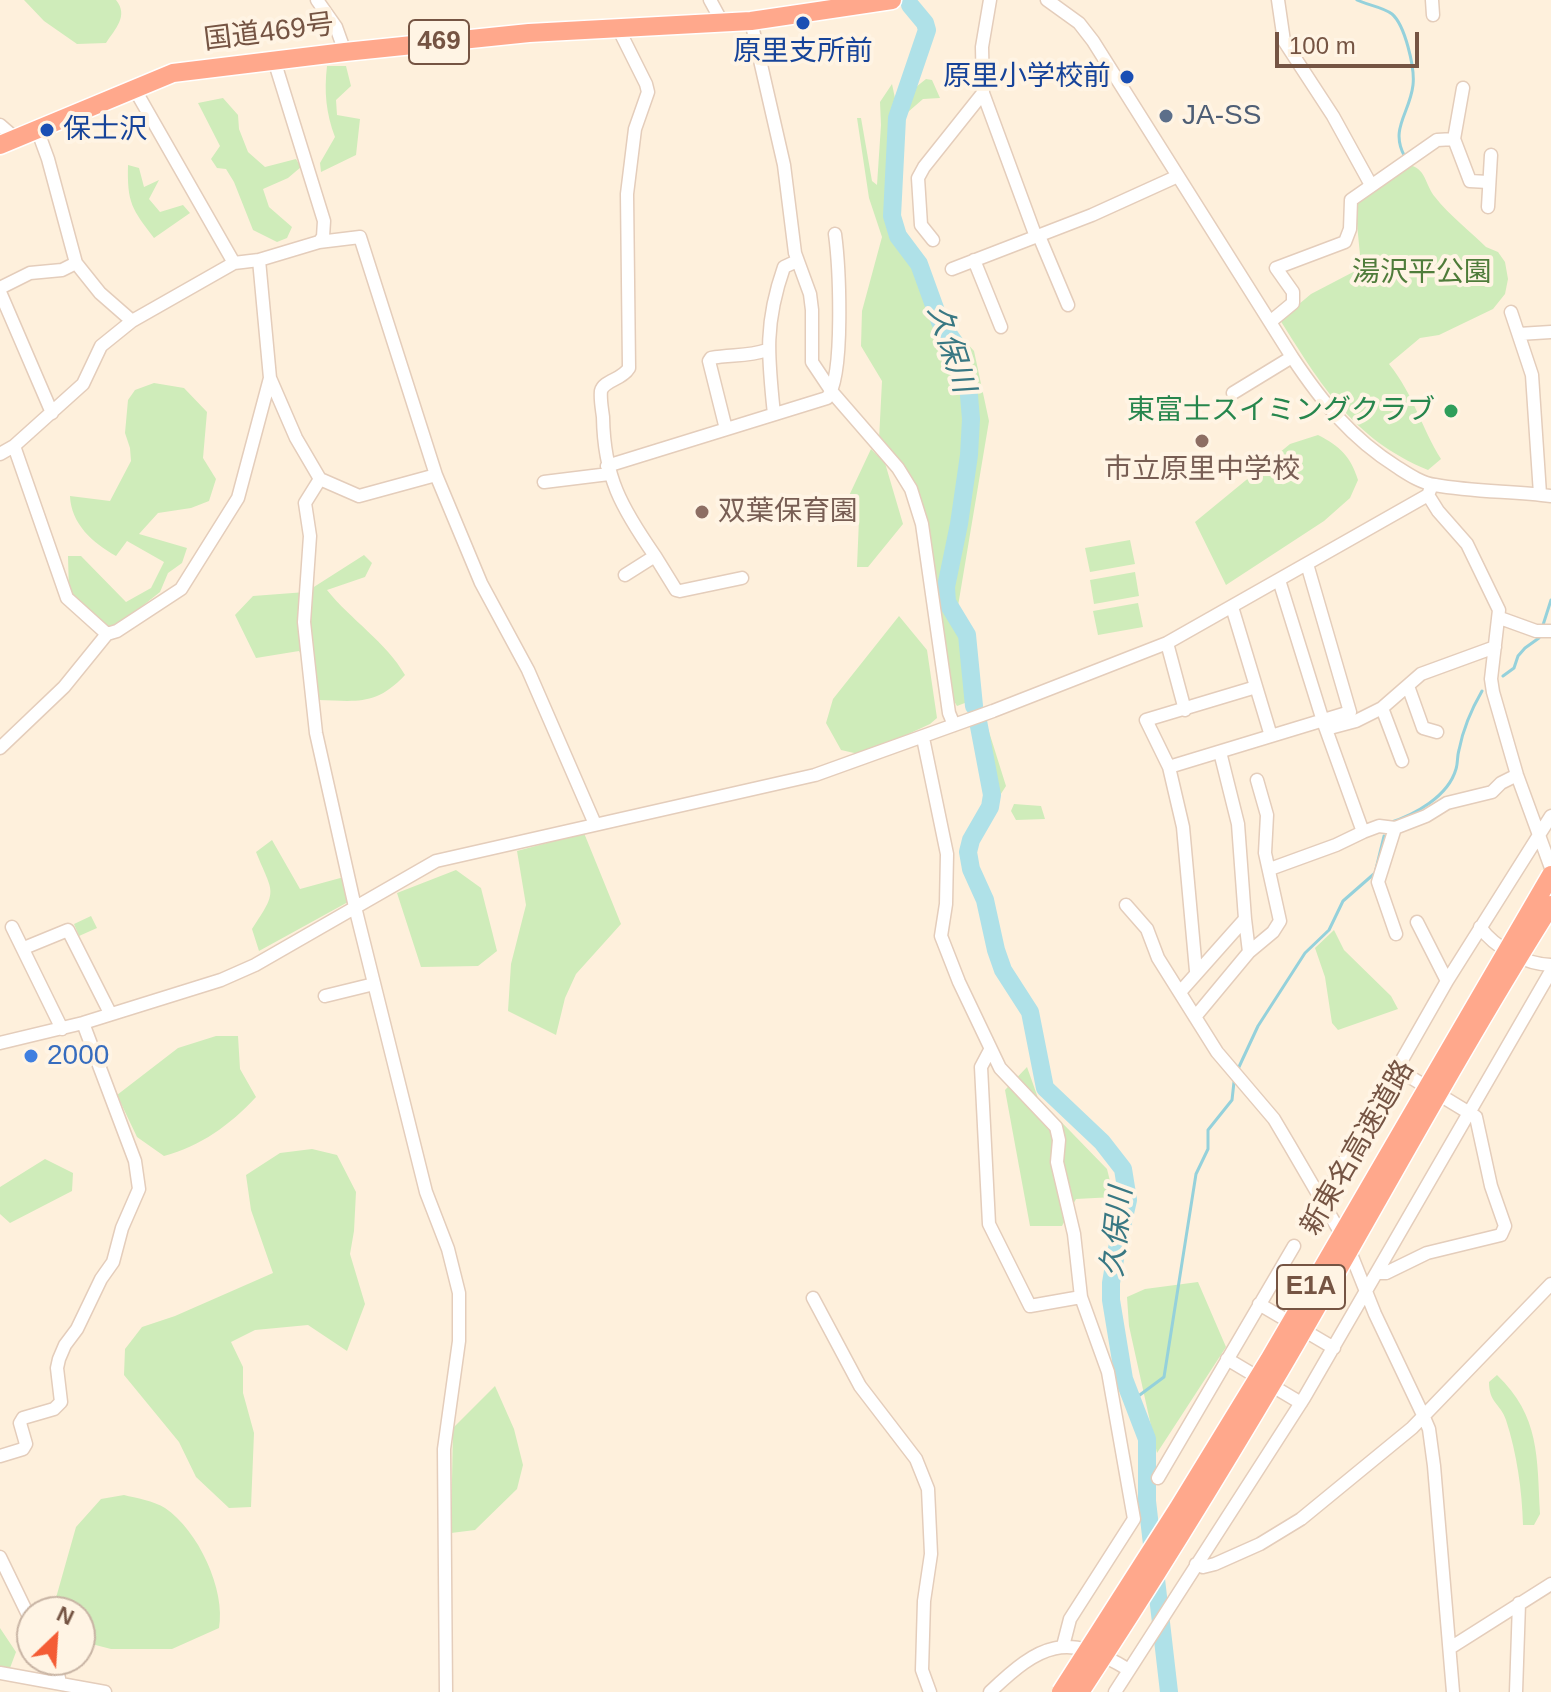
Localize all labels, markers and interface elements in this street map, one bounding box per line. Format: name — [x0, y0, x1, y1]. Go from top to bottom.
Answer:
street label: 国道469号 — [202, 8, 336, 58]
marker: 原里支所前 — [794, 14, 812, 32]
scale bar — [1279, 16, 1423, 66]
road number: 469 — [409, 20, 469, 64]
text: 100 m — [1289, 32, 1356, 59]
place label: 原里支所前 — [733, 35, 873, 69]
place label: 原里小学校前 — [943, 60, 1111, 94]
marker: 原里小学校前 — [1118, 68, 1136, 86]
place label: JA-SS — [1182, 99, 1261, 133]
marker: JA-SS — [1157, 107, 1175, 125]
place label: 保士沢 — [63, 113, 147, 147]
marker: 保士沢 — [38, 121, 56, 139]
park label: 湯沢平公園 — [1352, 256, 1492, 290]
water label: 久保川 — [919, 301, 981, 397]
place label: 東富士スイミングクラブ — [1127, 394, 1435, 428]
marker: 東富士スイミングクラブ — [1442, 402, 1460, 420]
marker: 市立原里中学校 — [1193, 432, 1211, 450]
place label: 市立原里中学校 — [1104, 453, 1300, 487]
place label: 双葉保育園 — [718, 495, 858, 529]
marker: 双葉保育園 — [693, 503, 711, 521]
place label: 2000 — [47, 1039, 109, 1073]
marker: 2000 — [22, 1047, 40, 1065]
street label: 新東名高速道路 — [1294, 1055, 1422, 1241]
water label: 久保川 — [1095, 1185, 1141, 1279]
road number: E1A — [1277, 1265, 1345, 1309]
north arrow — [16, 1596, 96, 1676]
text: N — [53, 1601, 78, 1630]

